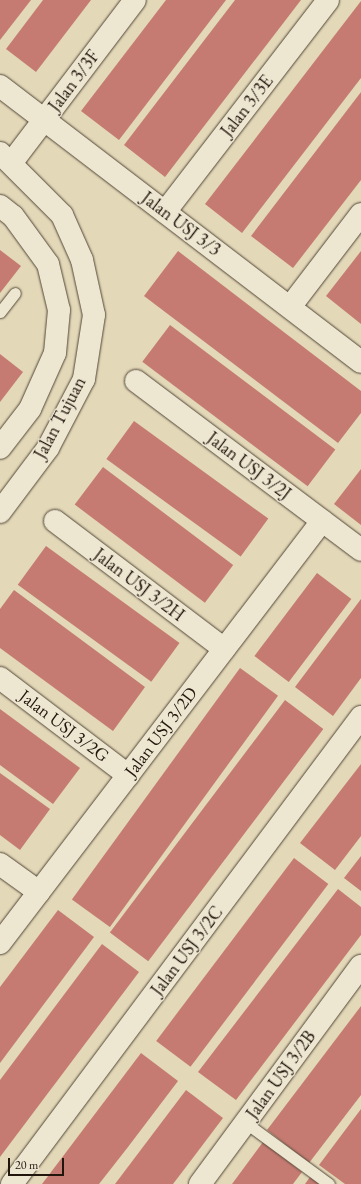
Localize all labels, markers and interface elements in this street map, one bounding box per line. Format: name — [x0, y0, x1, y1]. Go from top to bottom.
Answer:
street label: Jalan 3/3F — [44, 46, 104, 116]
street label: Jalan 3/3E — [216, 71, 278, 141]
street label: Jalan USJ 3/3 — [137, 187, 225, 261]
street label: Jalan Tujuan — [29, 373, 91, 463]
street label: Jalan USJ 3/2J — [203, 427, 295, 505]
street label: Jalan USJ 3/2H — [89, 544, 189, 626]
street label: Jalan USJ 3/2D — [120, 683, 202, 781]
street label: Jalan USJ 3/2G — [15, 685, 113, 767]
street label: Jalan USJ 3/2C — [146, 902, 228, 1000]
street label: Jalan USJ 3/2B — [242, 1026, 320, 1124]
scale bar — [10, 1150, 66, 1176]
text: 20 m — [15, 1157, 38, 1173]

